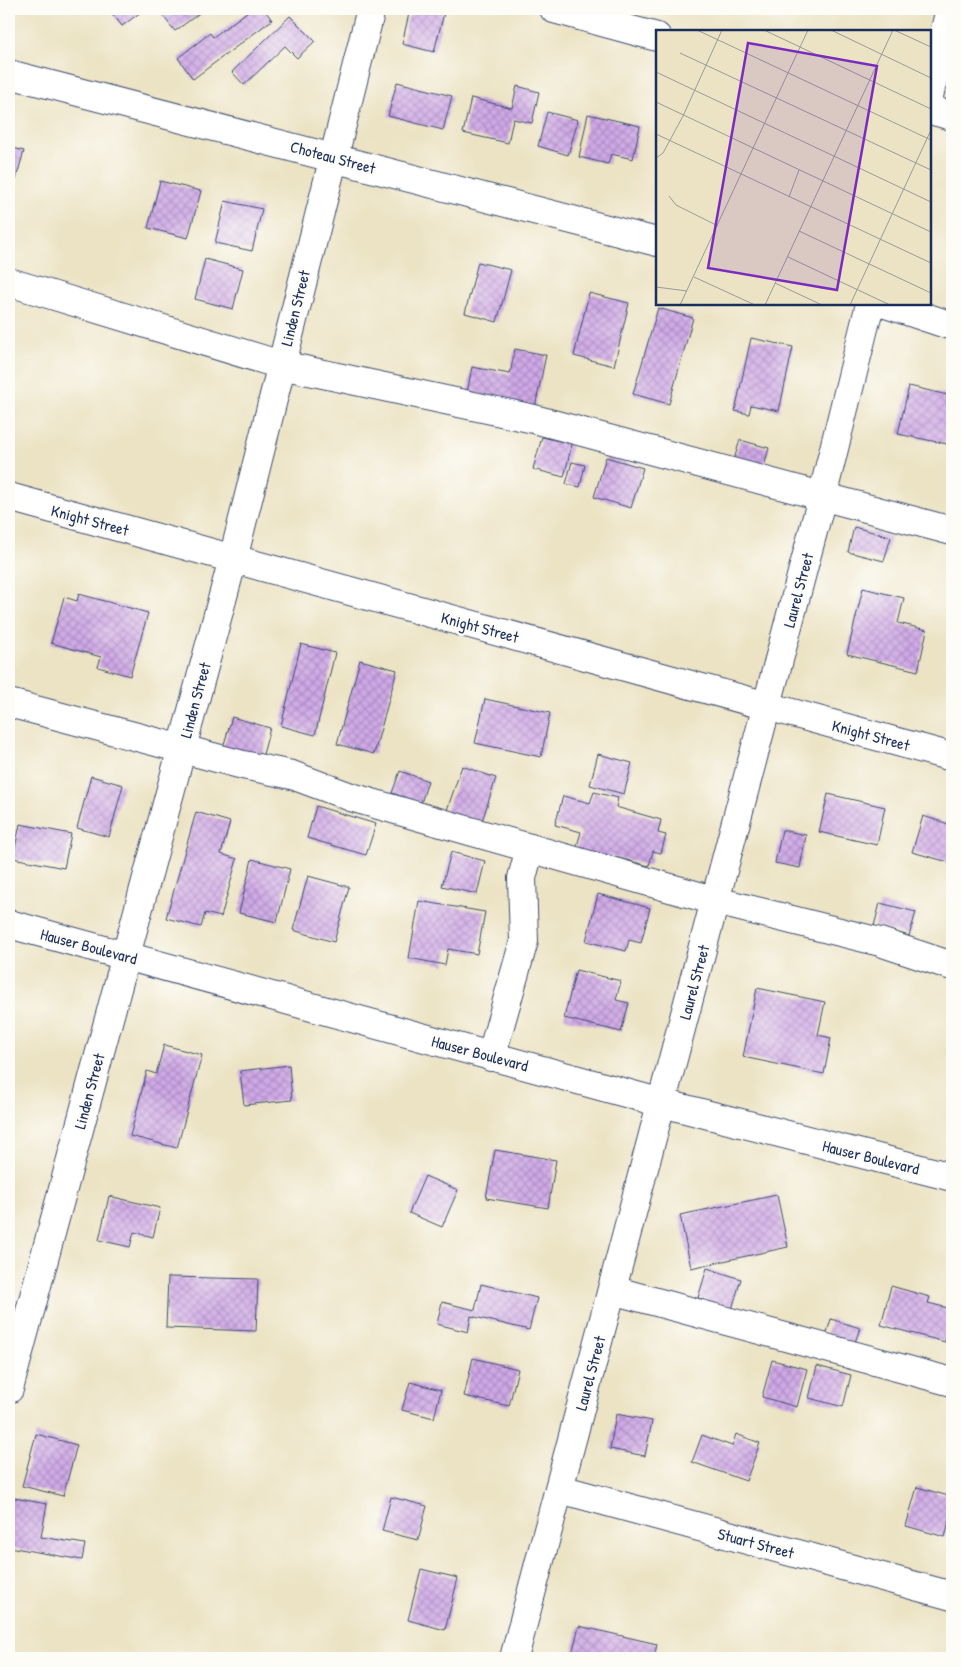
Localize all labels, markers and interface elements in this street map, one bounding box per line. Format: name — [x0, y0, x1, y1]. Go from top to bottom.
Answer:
inset map — [656, 30, 931, 305]
street label: Choteau Street — [288, 135, 379, 179]
street label: Linden Street — [275, 267, 315, 348]
street label: Knight Street — [49, 499, 132, 541]
street label: Laurel Street — [777, 550, 819, 630]
street label: Knight Street — [439, 606, 522, 648]
street label: Linden Street — [174, 659, 216, 740]
street label: Knight Street — [830, 714, 913, 756]
street label: Hauser Boulevard — [38, 923, 140, 969]
street label: Laurel Street — [673, 942, 715, 1022]
street label: Hauser Boulevard — [429, 1030, 531, 1076]
street label: Linden Street — [68, 1050, 110, 1131]
street label: Hauser Boulevard — [820, 1134, 922, 1180]
street label: Laurel Street — [569, 1333, 611, 1413]
street label: Stuart Street — [715, 1522, 797, 1564]

